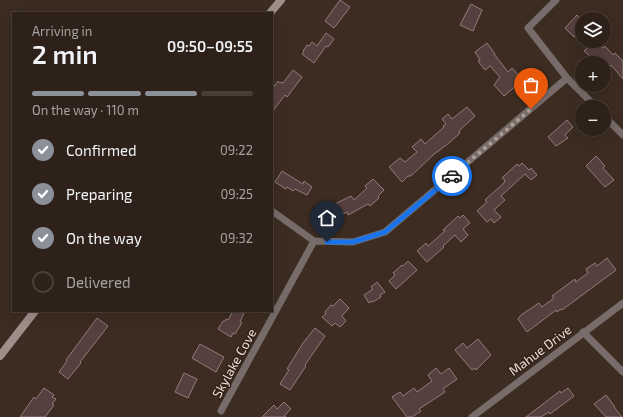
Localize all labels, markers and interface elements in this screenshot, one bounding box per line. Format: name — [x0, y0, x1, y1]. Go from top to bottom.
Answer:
map controls — [575, 12, 611, 136]
button: layers — [575, 12, 611, 48]
text: Arriving in — [32, 23, 92, 39]
text: 09:50–09:55 — [167, 37, 253, 55]
text: 2 min — [32, 38, 98, 69]
button: + — [575, 56, 611, 92]
pin — [514, 68, 548, 109]
icon: bag — [520, 74, 542, 96]
button: − — [575, 100, 611, 136]
text: On the way · 110 m — [32, 102, 139, 118]
icon: check — [32, 139, 54, 161]
text: Confirmed — [66, 141, 137, 159]
text: 09:22 — [220, 142, 253, 158]
courier — [432, 156, 472, 196]
icon: car — [441, 165, 463, 187]
icon: check — [32, 183, 54, 205]
text: Preparing — [66, 185, 132, 203]
text: 09:25 — [220, 186, 253, 202]
pin — [310, 201, 344, 242]
icon: home — [316, 207, 338, 229]
icon: check — [32, 227, 54, 249]
text: On the way — [66, 229, 142, 247]
text: 09:32 — [220, 230, 253, 246]
text: Delivered — [66, 273, 131, 291]
street label: Mahue Drive — [506, 321, 574, 379]
street label: Skylake Cove — [208, 326, 260, 400]

